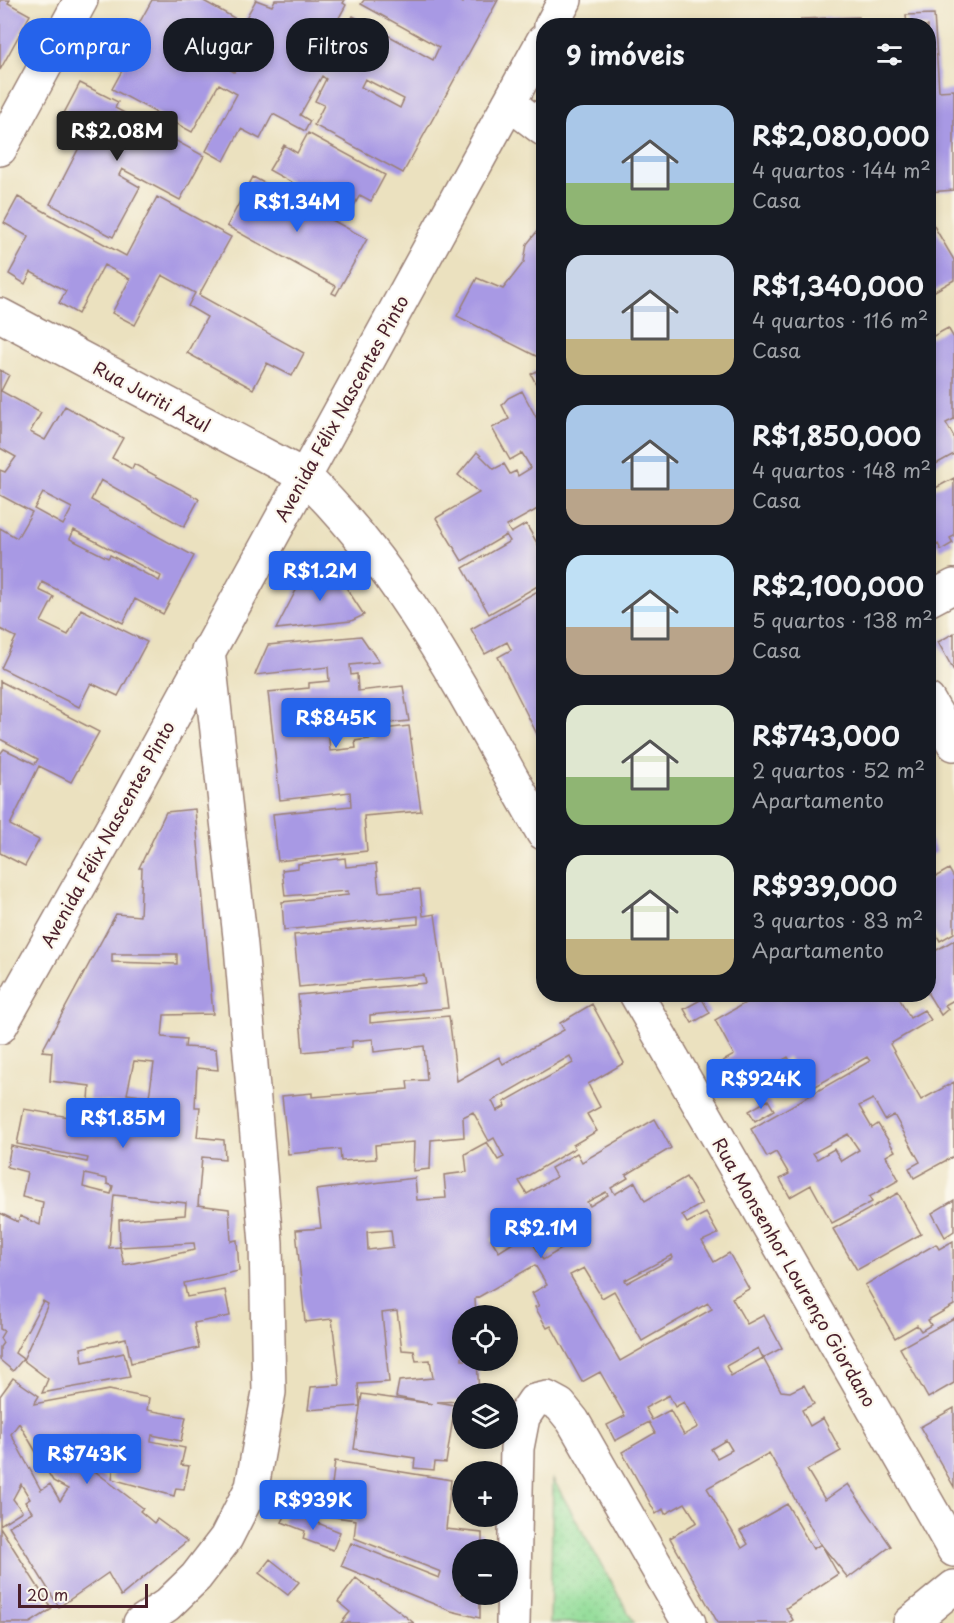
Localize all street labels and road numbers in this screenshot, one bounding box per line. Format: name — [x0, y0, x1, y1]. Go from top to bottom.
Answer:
street label: Avenida Félix Nascentes Pinto — [267, 290, 415, 526]
street label: Rua Juriti Azul — [89, 354, 215, 438]
street label: Avenida Félix Nascentes Pinto — [33, 716, 181, 952]
street label: Rua Monsenhor Lourenço Giordano — [707, 1132, 883, 1412]

